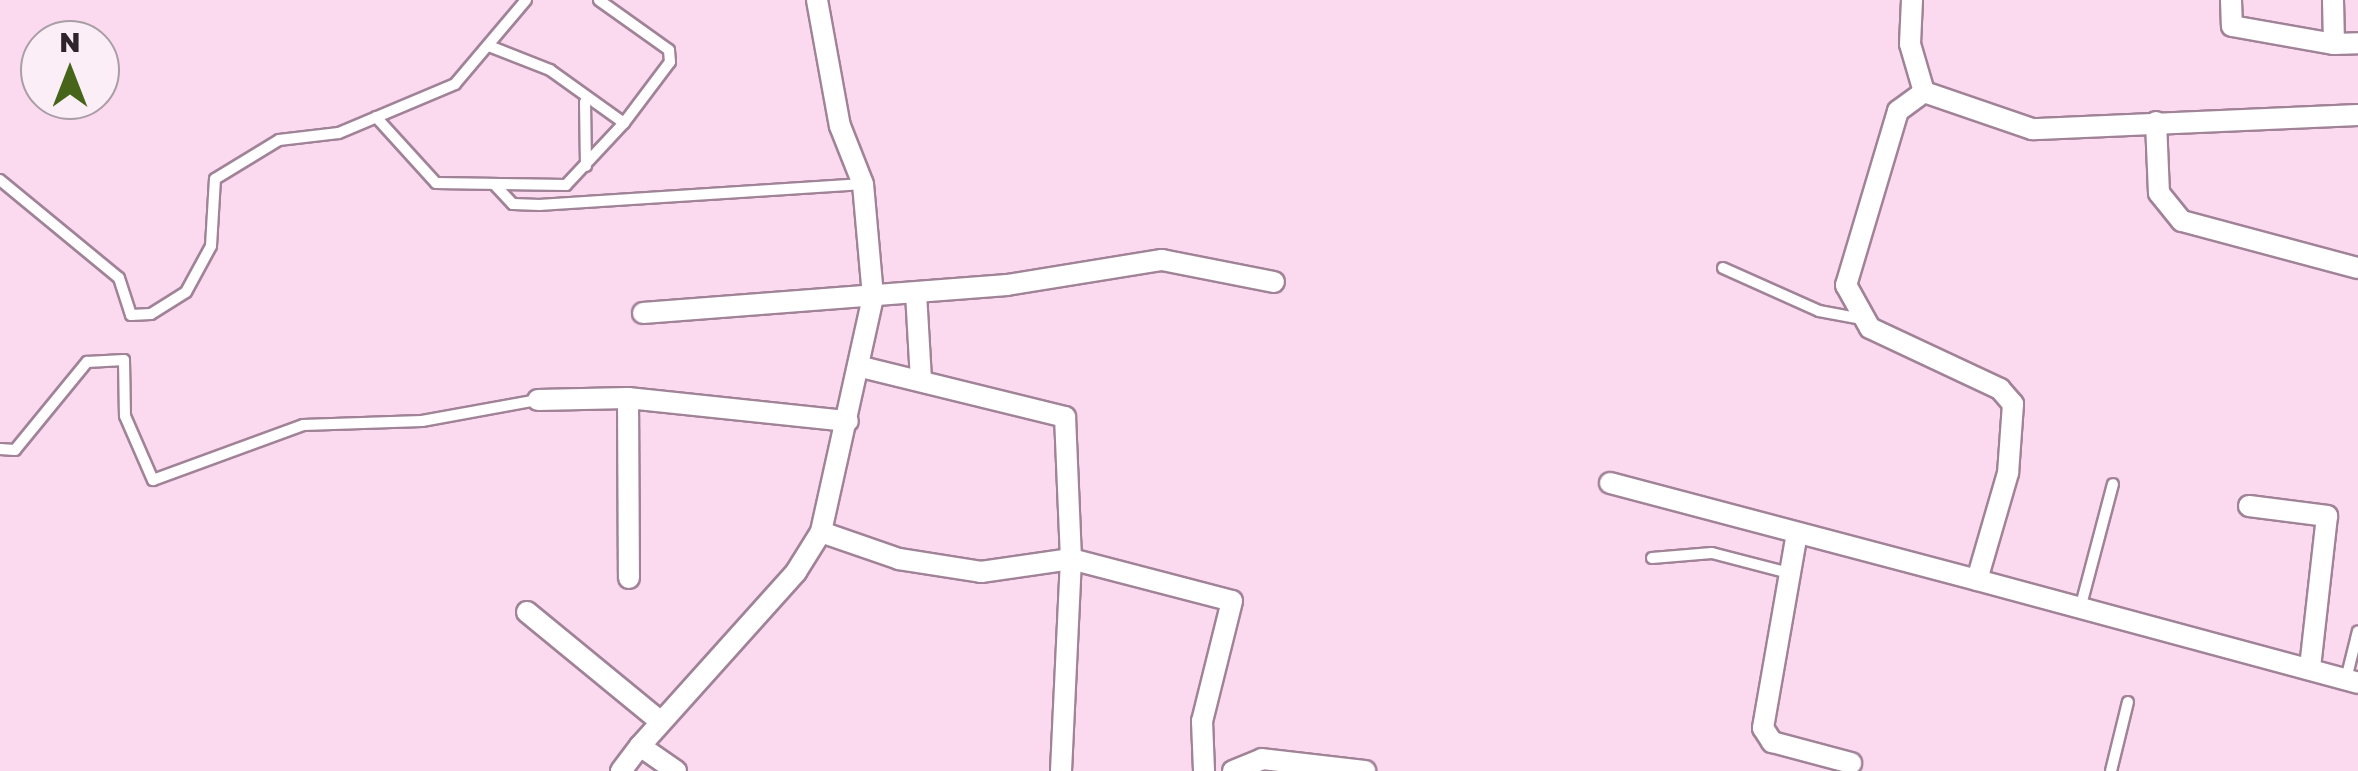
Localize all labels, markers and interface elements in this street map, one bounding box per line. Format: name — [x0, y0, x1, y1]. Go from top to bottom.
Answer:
north arrow — [20, 20, 120, 120]
text: N — [59, 25, 81, 58]

